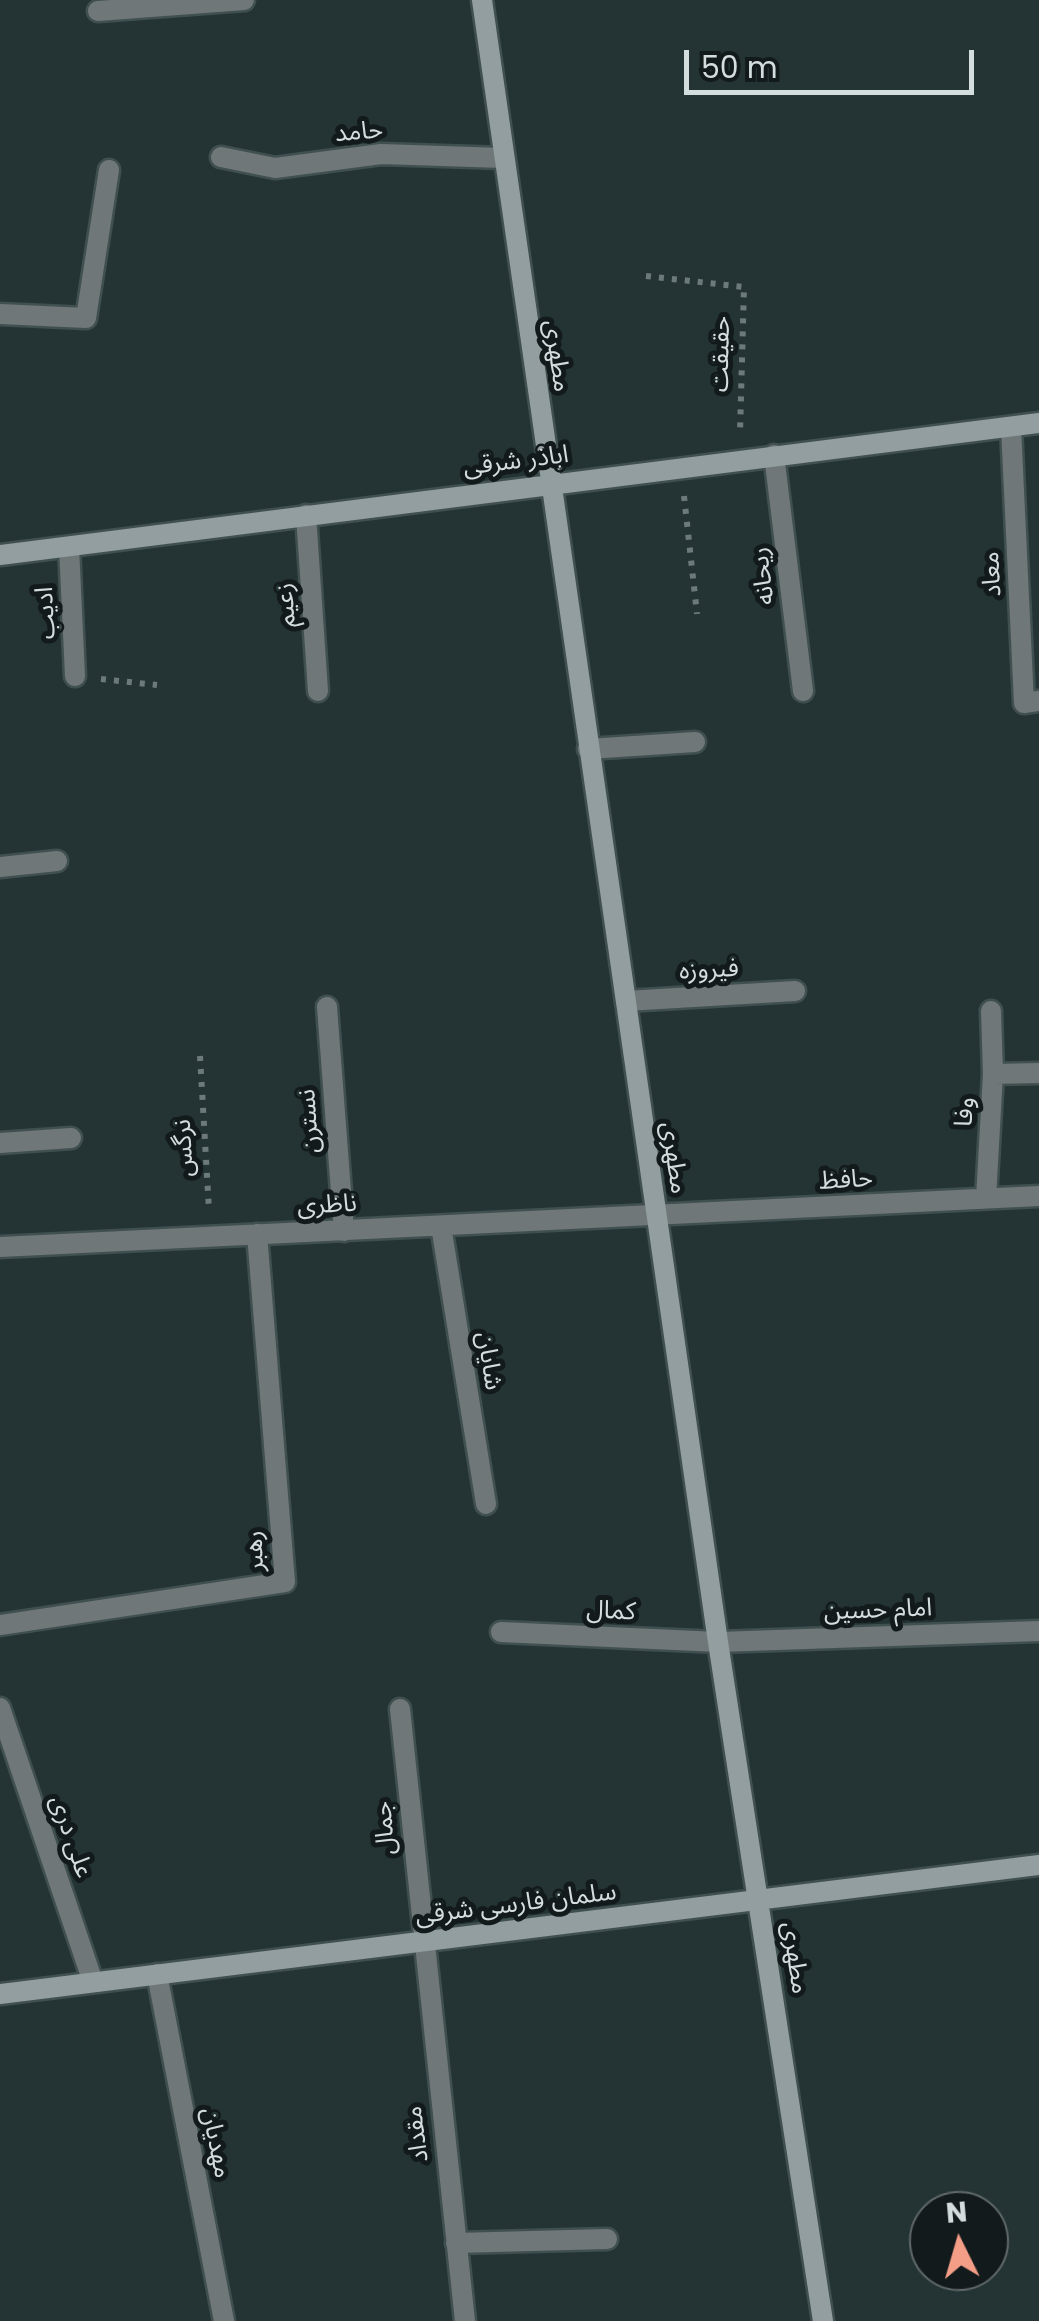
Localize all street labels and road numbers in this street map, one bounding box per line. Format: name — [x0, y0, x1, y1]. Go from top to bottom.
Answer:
street label: حامد — [334, 116, 384, 150]
street label: حقیقت — [706, 316, 738, 392]
street label: مطهری — [536, 318, 576, 394]
street label: اباذر شرقی — [462, 441, 570, 483]
street label: ریحانه — [746, 545, 782, 607]
street label: معاد — [977, 551, 1009, 597]
street label: زعیم — [270, 582, 304, 628]
street label: ادیب — [31, 586, 63, 640]
street label: فیروزه — [678, 954, 740, 988]
street label: نسترن — [293, 1088, 327, 1154]
street label: وفا — [950, 1096, 982, 1128]
street label: نرگس — [169, 1118, 201, 1178]
street label: مطهری — [653, 1120, 693, 1196]
street label: حافظ — [818, 1165, 874, 1197]
street label: ناظری — [296, 1189, 358, 1223]
street label: شایان — [469, 1330, 507, 1392]
street label: رهبر — [240, 1530, 272, 1572]
street label: امام حسین — [823, 1594, 933, 1628]
street label: کمال — [586, 1596, 636, 1628]
street label: علی دری — [42, 1792, 98, 1882]
street label: جمال — [369, 1800, 403, 1856]
street label: سلمان فارسی شرقی — [414, 1878, 618, 1932]
street label: مطهری — [774, 1920, 814, 1996]
street label: مقداد — [400, 2104, 436, 2164]
street label: مهدیان — [194, 2105, 236, 2181]

